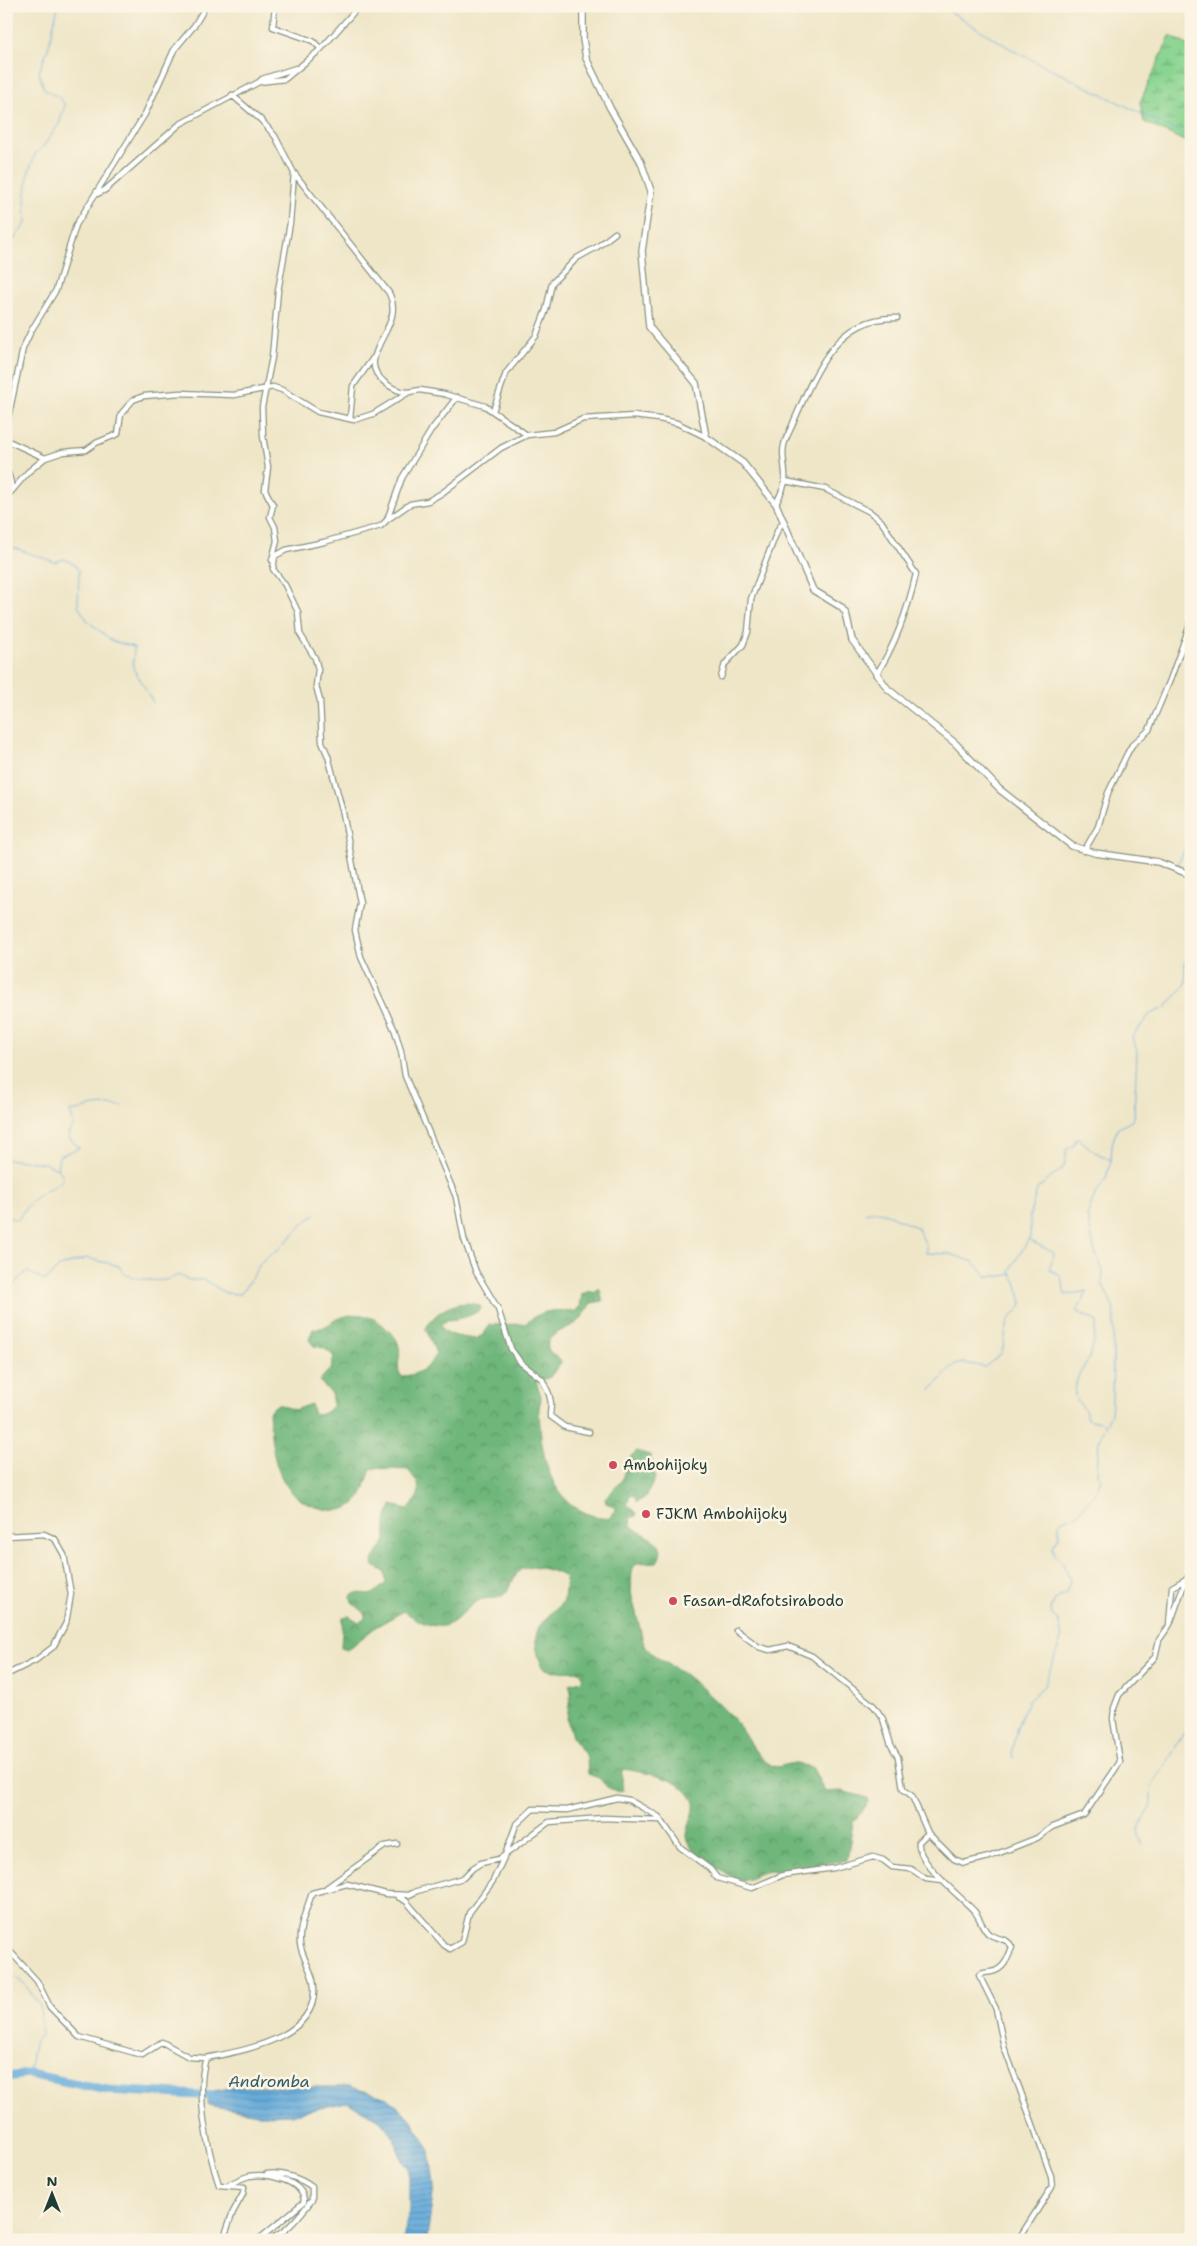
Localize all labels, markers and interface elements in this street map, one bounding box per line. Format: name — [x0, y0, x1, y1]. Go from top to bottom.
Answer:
place label: Ambohijoky — [623, 1455, 708, 1475]
marker: Ambohijoky — [607, 1459, 619, 1471]
place label: FJKM Ambohijoky — [656, 1504, 787, 1524]
marker: FJKM Ambohijoky — [640, 1508, 652, 1520]
place label: Fasan-dRafotsirabodo — [683, 1591, 844, 1611]
marker: Fasan-dRafotsirabodo — [667, 1595, 679, 1607]
water label: Andromba — [228, 2071, 310, 2092]
north arrow — [28, 2168, 78, 2218]
text: N — [46, 2172, 58, 2190]

